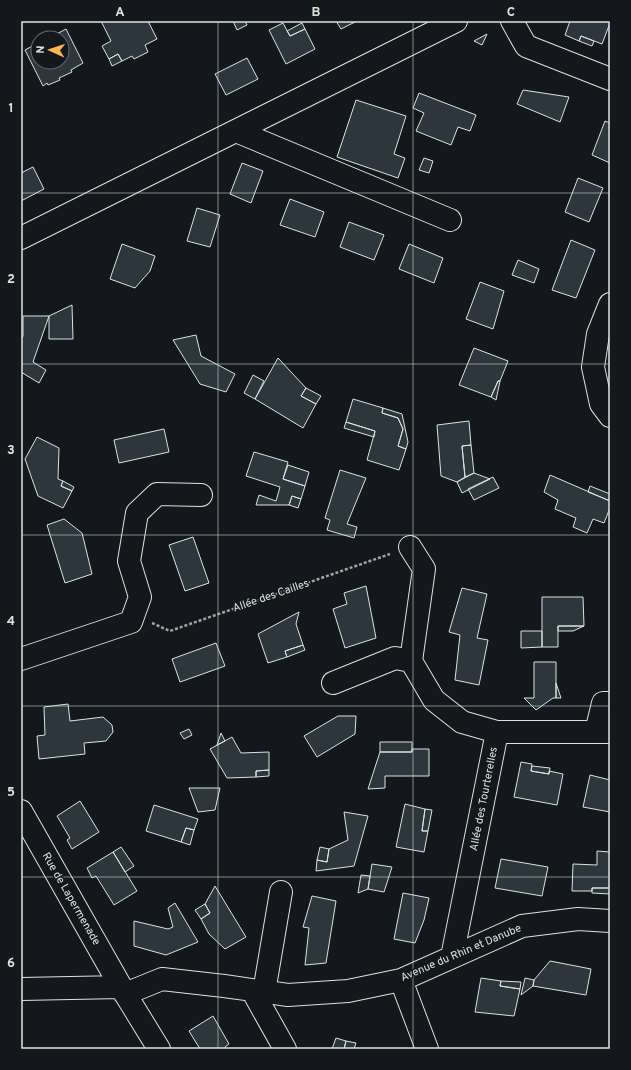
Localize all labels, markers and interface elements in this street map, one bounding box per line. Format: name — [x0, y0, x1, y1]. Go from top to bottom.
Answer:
text: A — [115, 5, 125, 21]
text: B — [312, 5, 321, 21]
text: C — [507, 5, 515, 21]
north arrow — [30, 30, 70, 70]
text: N — [34, 45, 48, 54]
text: 1 — [8, 101, 14, 117]
text: 2 — [7, 272, 15, 288]
text: 3 — [7, 443, 15, 459]
street label: Allée des Cailles — [231, 576, 311, 616]
text: 4 — [7, 614, 15, 630]
street label: Allée des Tourterelles — [467, 746, 501, 852]
text: 5 — [7, 785, 15, 801]
street label: Rue de Lapermenade — [39, 850, 103, 948]
street label: Avenue du Rhin et Danube — [398, 921, 524, 985]
text: 6 — [7, 956, 15, 972]

